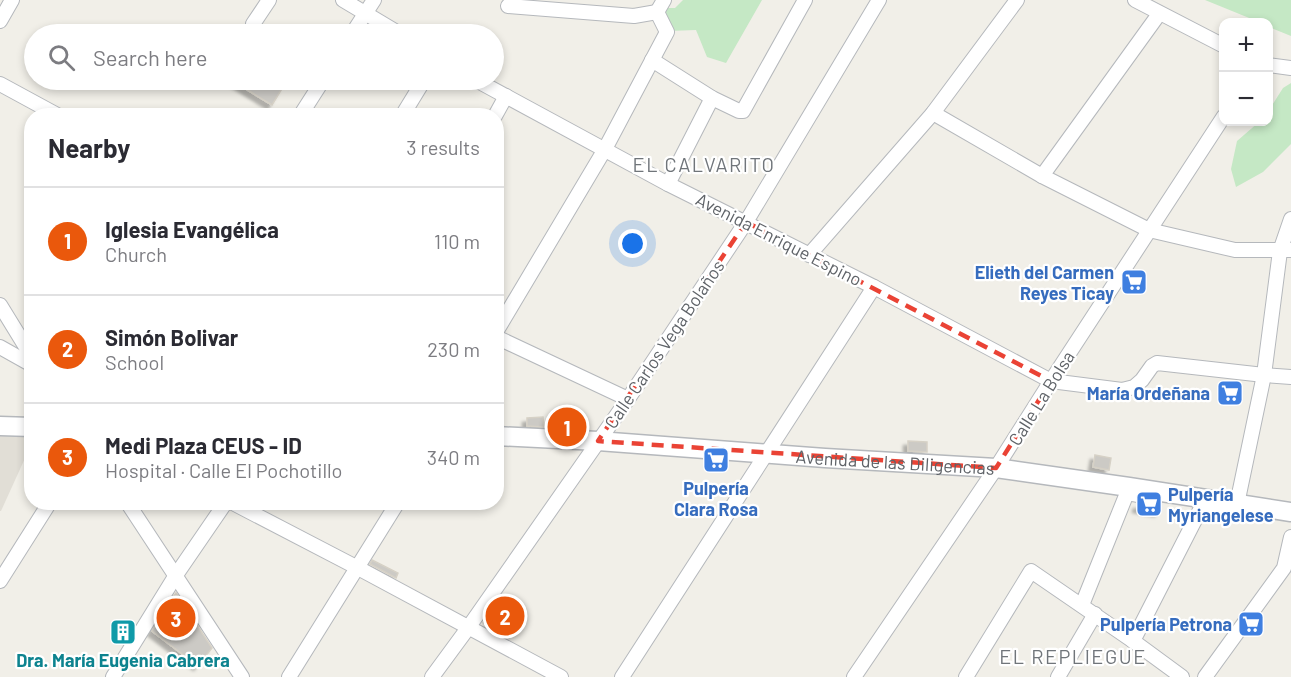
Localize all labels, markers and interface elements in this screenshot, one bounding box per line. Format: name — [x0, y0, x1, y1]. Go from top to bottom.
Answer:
map controls — [1219, 18, 1273, 126]
button: + — [1219, 18, 1273, 72]
search box — [24, 24, 504, 90]
icon: search — [45, 41, 78, 74]
text: Search here — [93, 44, 207, 70]
button: − — [1219, 72, 1273, 126]
text: Nearby — [48, 132, 130, 163]
text: 3 results — [406, 135, 480, 159]
district label: EL CALVARITO — [633, 152, 775, 176]
street label: Avenida Enrique Espino — [692, 188, 866, 290]
text: Iglesia Evangélica — [105, 216, 279, 242]
text: 1 — [64, 229, 71, 253]
text: 110 m — [434, 229, 480, 253]
your location — [618, 229, 647, 258]
text: Church — [105, 242, 167, 266]
street label: Calle Carlos Vega Bolaños — [599, 256, 729, 432]
place label: Elieth del Carmen Reyes Ticay — [975, 261, 1114, 304]
supermarket icon: Elieth del Carmen Reyes Ticay — [1119, 267, 1149, 297]
text: Simón Bolivar — [105, 324, 238, 350]
text: 2 — [62, 337, 73, 361]
text: 230 m — [427, 337, 480, 361]
street label: Calle La Bolsa — [1003, 347, 1079, 449]
text: School — [105, 350, 164, 374]
supermarket icon: María Ordeñana — [1215, 378, 1245, 408]
place label: María Ordeñana — [1087, 382, 1210, 404]
pin: 1 — [548, 404, 586, 450]
text: Medi Plaza CEUS - ID — [105, 432, 302, 458]
text: 3 — [62, 445, 73, 469]
text: 340 m — [427, 445, 480, 469]
supermarket icon: Pulpería Clara Rosa — [701, 445, 731, 475]
street label: Avenida de las Diligencias — [795, 445, 995, 479]
text: Hospital · Calle El Pochotillo — [105, 458, 343, 482]
place label: Pulpería Clara Rosa — [674, 477, 758, 520]
place label: Pulpería Myriangelese — [1168, 483, 1274, 526]
supermarket icon: Pulpería Myriangelese — [1134, 489, 1164, 519]
pin: 2 — [486, 594, 524, 638]
pin: 3 — [156, 596, 195, 640]
supermarket icon: Pulpería Petrona — [1236, 609, 1266, 639]
place label: Pulpería Petrona — [1100, 613, 1232, 635]
building icon: Dra. María Eugenia Cabrera — [108, 617, 138, 647]
district label: EL REPLIEGUE — [999, 644, 1147, 668]
place label: Dra. María Eugenia Cabrera — [16, 649, 230, 671]

